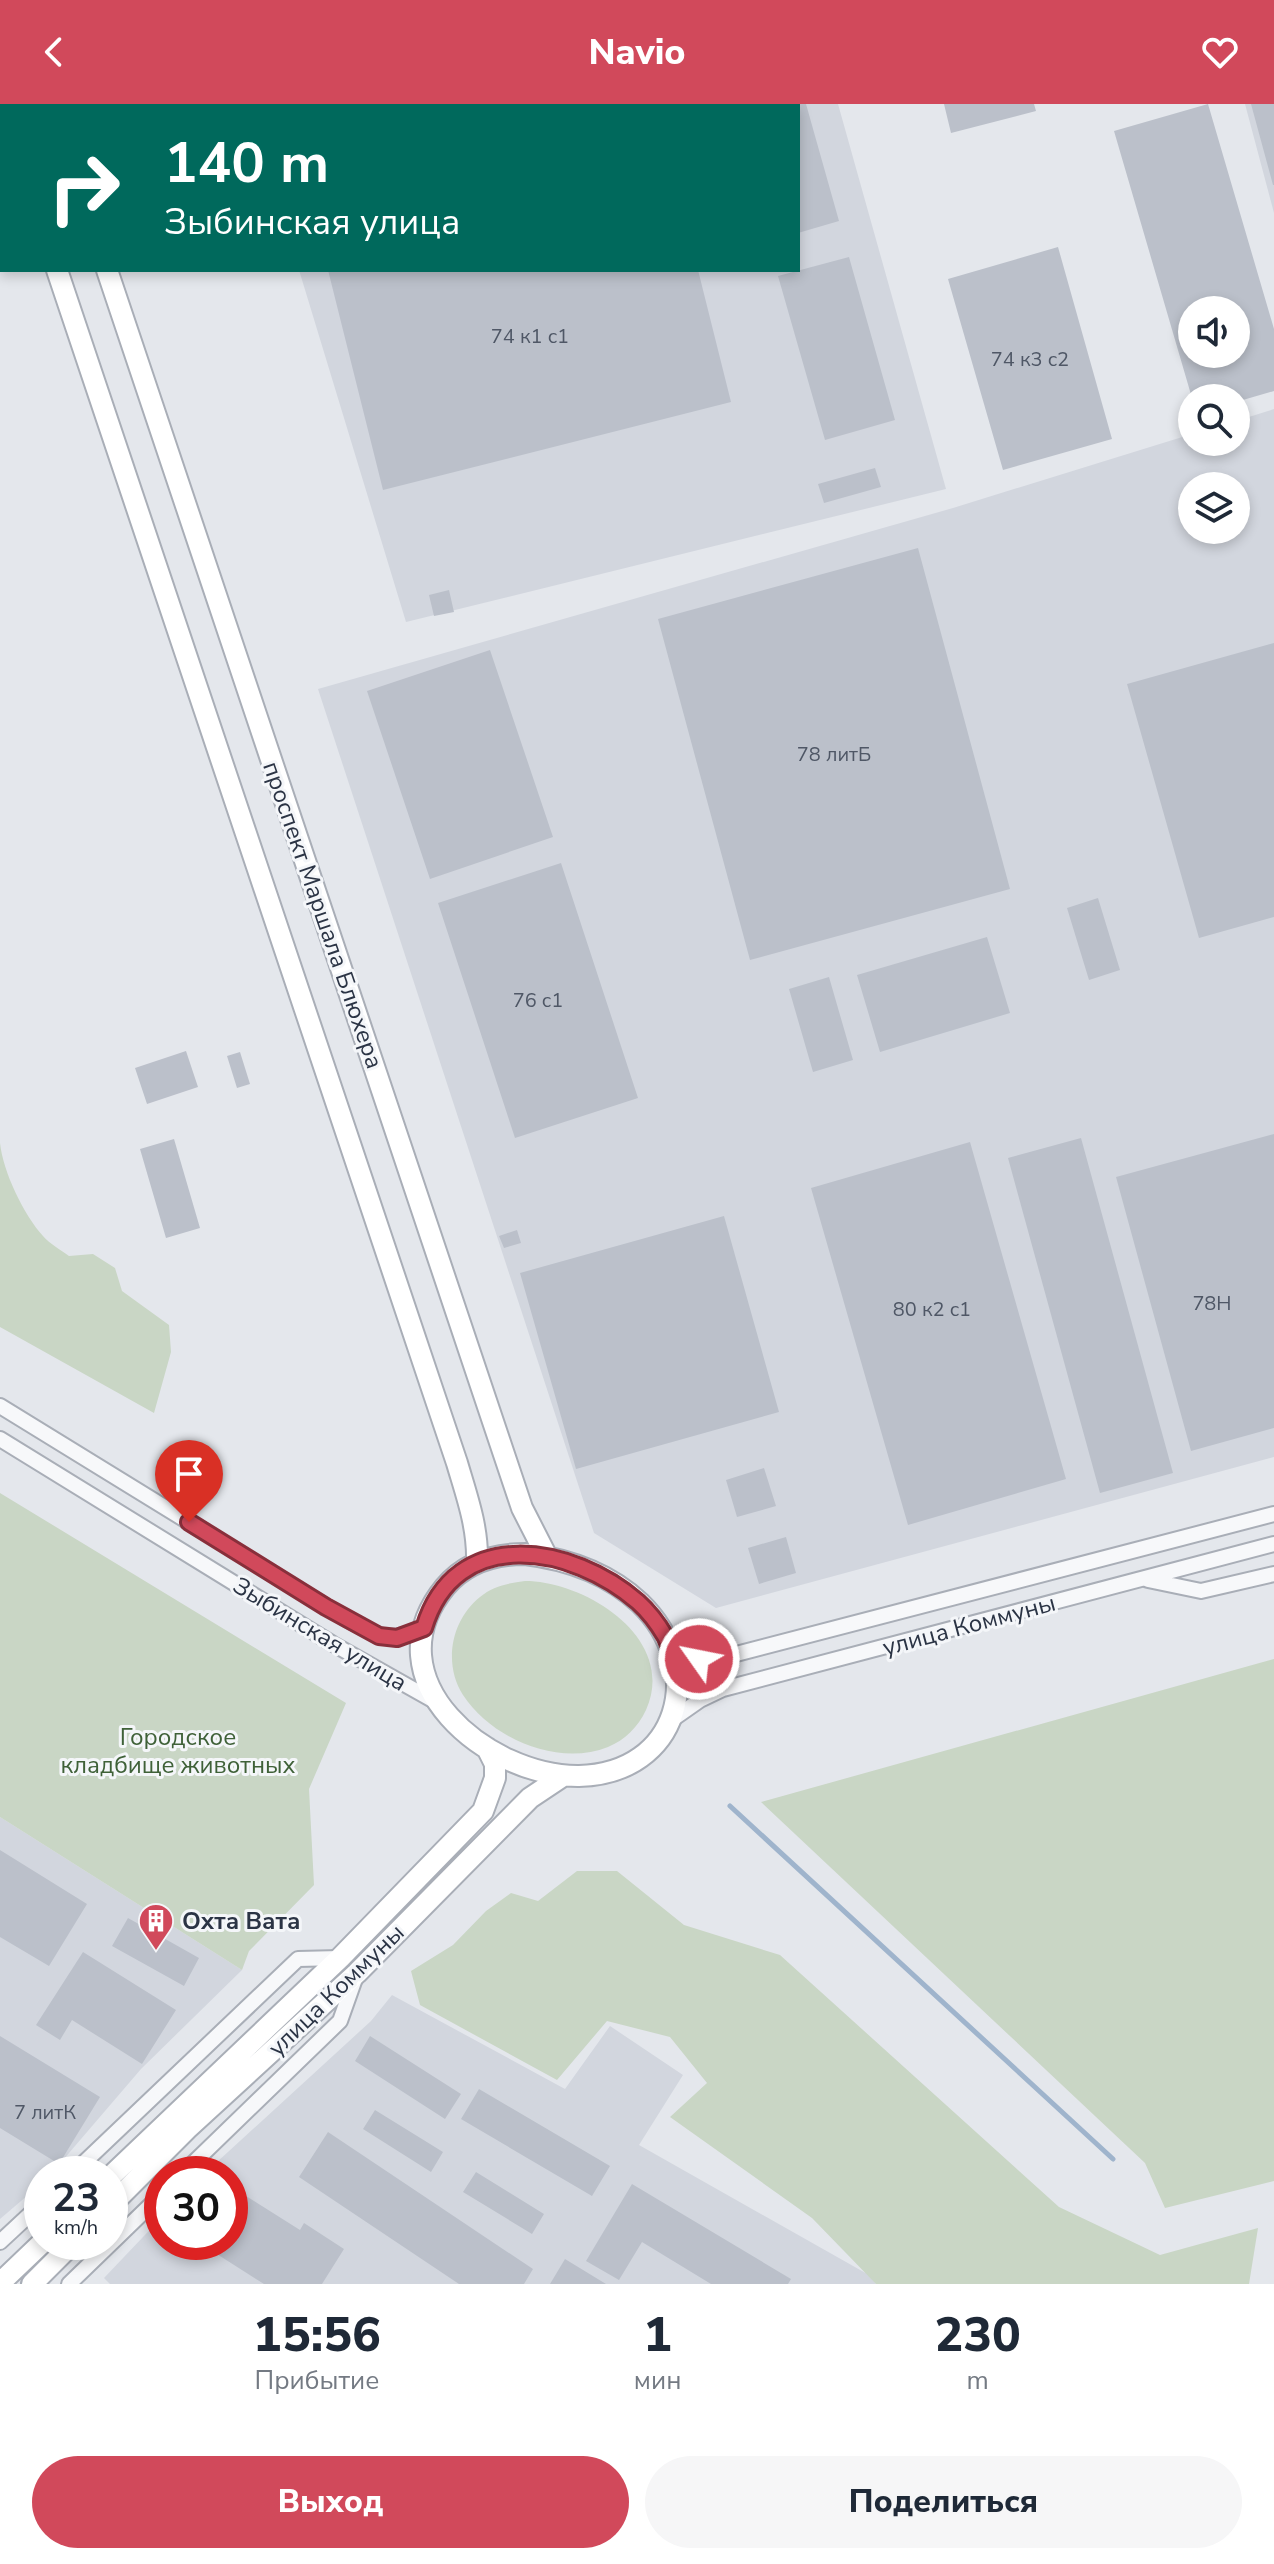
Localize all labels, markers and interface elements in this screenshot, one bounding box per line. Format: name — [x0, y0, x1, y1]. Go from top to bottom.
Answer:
text: Navio — [588, 28, 686, 77]
icon: back — [32, 30, 76, 74]
icon: heart — [1198, 30, 1242, 74]
text: 140 m — [164, 125, 329, 202]
icon: right — [32, 136, 136, 240]
text: Зыбинская улица — [164, 198, 460, 247]
map controls — [1178, 296, 1250, 544]
button: sound — [1178, 296, 1250, 368]
house number: 74 к1 с1 — [491, 323, 569, 350]
house number: 74 к3 с2 — [991, 346, 1069, 373]
button: search — [1178, 384, 1250, 456]
button: layers — [1178, 472, 1250, 544]
house number: 78 литБ — [797, 741, 871, 768]
street label: проспект Маршала Блюхера — [255, 757, 391, 1073]
house number: 76 с1 — [513, 987, 563, 1014]
house number: 78Н — [1192, 1290, 1232, 1317]
house number: 80 к2 с1 — [893, 1296, 971, 1323]
pin — [155, 1440, 223, 1522]
icon: arrive — [167, 1452, 211, 1496]
street label: Зыбинская улица — [227, 1569, 413, 1699]
street label: улица Коммуны — [879, 1587, 1059, 1663]
position arrow — [657, 1617, 741, 1701]
park label: Городское кладбище животных — [61, 1721, 296, 1781]
building icon: Охта Вата — [137, 1902, 175, 1952]
place label: Охта Вата — [182, 1905, 300, 1937]
street label: улица Коммуны — [261, 1917, 411, 2063]
house number: 7 литК — [14, 2099, 76, 2126]
speed limit sign: 30 — [144, 2156, 248, 2260]
text: 23 — [52, 2171, 100, 2225]
text: km/h — [54, 2214, 98, 2241]
text: 15:56 — [253, 2302, 381, 2368]
text: 1 — [643, 2302, 672, 2368]
text: 230 — [935, 2302, 1021, 2368]
text: Прибытие — [255, 2363, 379, 2398]
text: мин — [634, 2363, 681, 2398]
text: m — [967, 2363, 989, 2398]
button: Выход — [32, 2456, 629, 2548]
button: Поделиться — [645, 2456, 1242, 2548]

